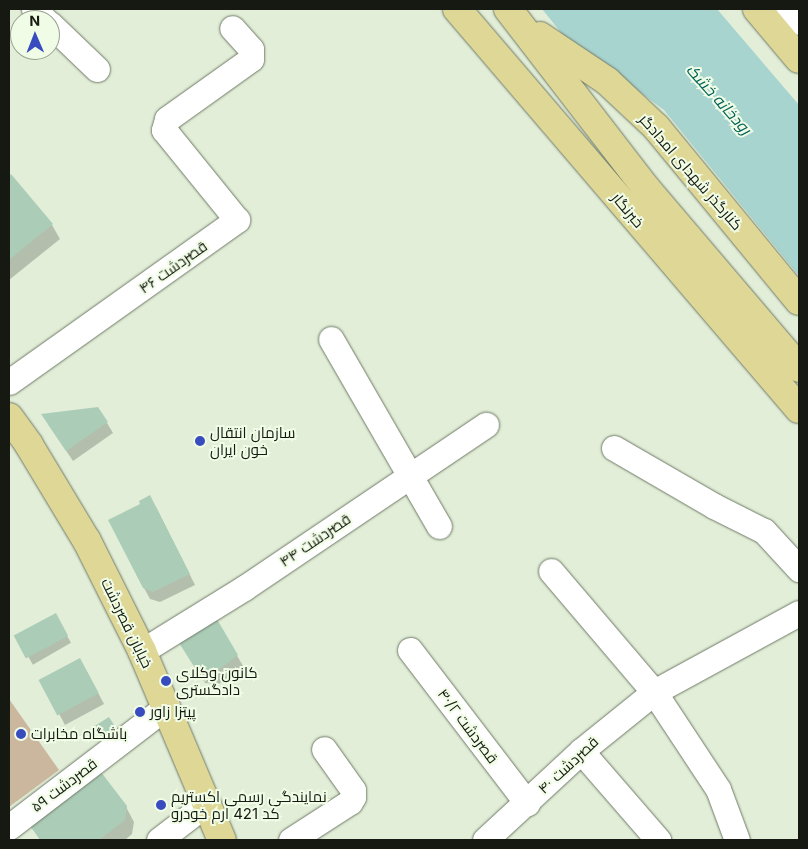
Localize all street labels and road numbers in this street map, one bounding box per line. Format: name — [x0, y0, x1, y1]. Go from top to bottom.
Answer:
street label: کنارگذر شهدای امدادگر — [636, 110, 746, 234]
street label: خبرنگار — [608, 189, 648, 231]
street label: ۴۶ قصردشت — [135, 237, 211, 297]
street label: ۴۴ قصردشت — [276, 510, 354, 570]
street label: خیابان قصردشت — [98, 575, 156, 671]
street label: ۴۰/۲ قصردشت — [434, 685, 502, 767]
street label: ۴۰ قصردشت — [534, 733, 602, 797]
street label: ۵۹ قصردشت — [27, 754, 101, 816]

